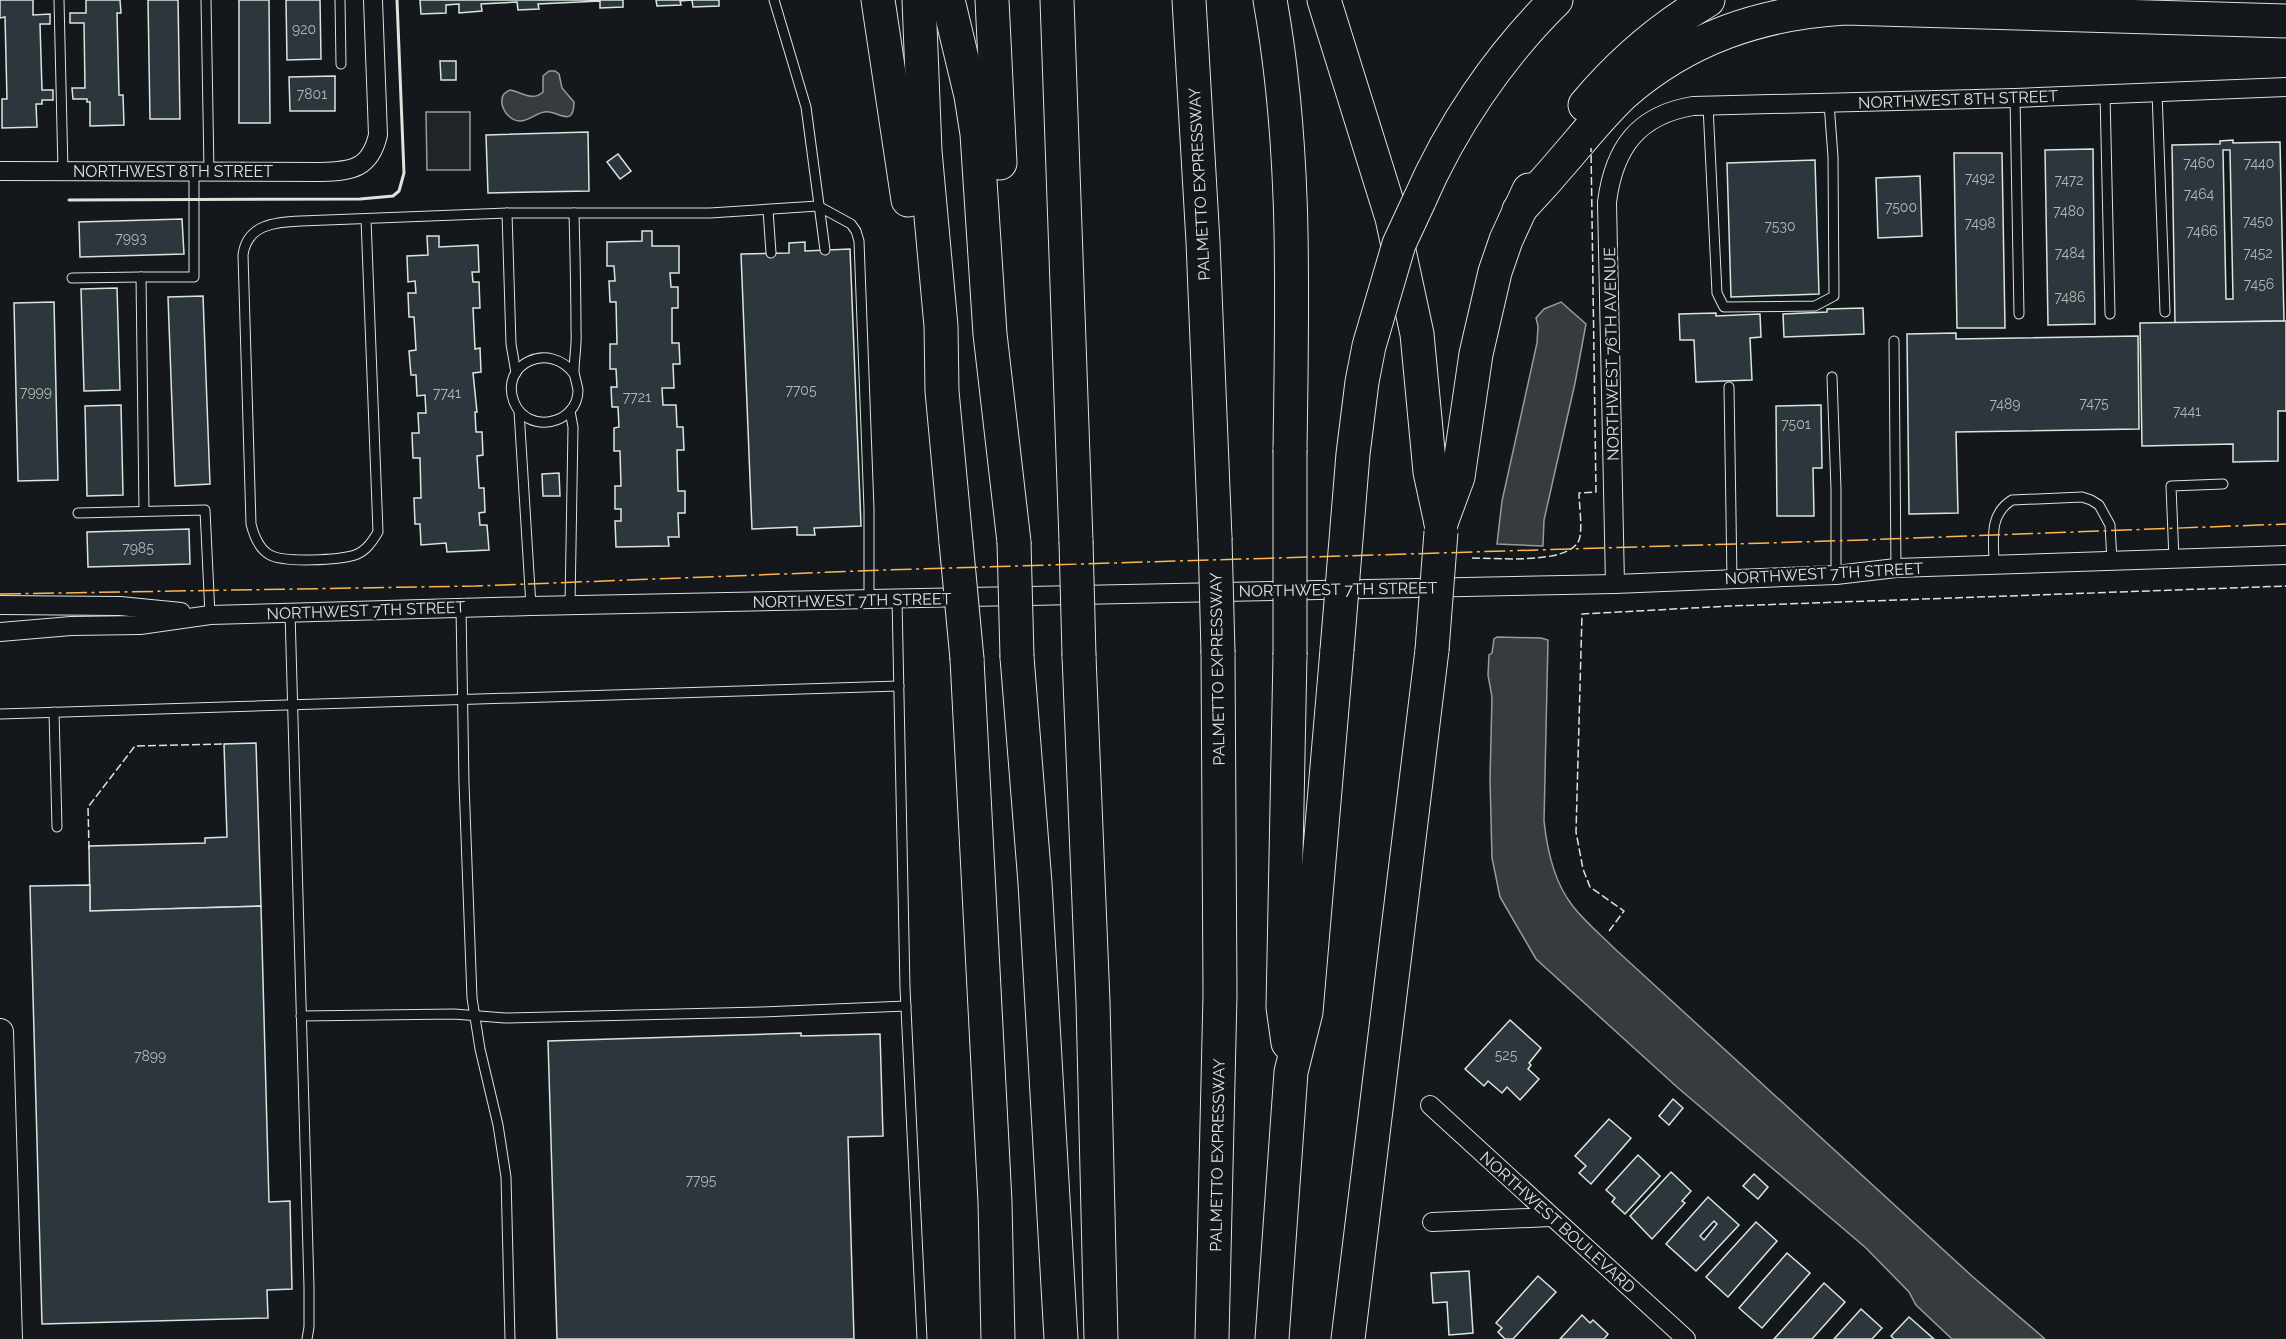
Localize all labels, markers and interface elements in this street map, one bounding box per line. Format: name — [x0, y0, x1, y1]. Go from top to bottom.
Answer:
house number: 920 — [292, 21, 316, 37]
house number: 7801 — [297, 86, 327, 102]
street label: PALMETTO EXPRESSWAY — [1185, 86, 1214, 281]
street label: NORTHWEST 8TH STREET — [1858, 87, 2059, 112]
house number: 7460 — [2183, 155, 2215, 171]
house number: 7440 — [2244, 155, 2274, 171]
street label: NORTHWEST 8TH STREET — [73, 162, 273, 181]
house number: 7492 — [1965, 170, 1995, 186]
house number: 7472 — [2054, 172, 2084, 188]
house number: 7464 — [2184, 186, 2215, 202]
house number: 7500 — [1885, 199, 1917, 215]
house number: 7480 — [2053, 203, 2085, 219]
house number: 7450 — [2243, 213, 2273, 229]
house number: 7498 — [1965, 215, 1995, 231]
house number: 7530 — [1765, 218, 1795, 234]
house number: 7466 — [2186, 223, 2218, 239]
house number: 7993 — [115, 230, 147, 246]
house number: 7484 — [2055, 245, 2086, 261]
house number: 7452 — [2243, 245, 2273, 261]
street label: NORTHWEST 76TH AVENUE — [1600, 247, 1623, 461]
house number: 7456 — [2244, 276, 2274, 292]
house number: 7486 — [2054, 289, 2086, 305]
house number: 7705 — [785, 382, 817, 398]
house number: 7999 — [20, 384, 52, 400]
house number: 7741 — [433, 385, 461, 401]
house number: 7721 — [623, 389, 651, 405]
house number: 7475 — [2079, 395, 2109, 411]
house number: 7489 — [1990, 396, 2020, 412]
house number: 7441 — [2173, 403, 2201, 419]
house number: 7501 — [1781, 416, 1811, 432]
house number: 7985 — [122, 540, 154, 556]
street label: NORTHWEST 7TH STREET — [1724, 559, 1924, 588]
street label: PALMETTO EXPRESSWAY — [1206, 572, 1229, 766]
street label: NORTHWEST 7TH STREET — [1238, 578, 1438, 601]
street label: NORTHWEST 7TH STREET — [752, 589, 952, 612]
street label: NORTHWEST 7TH STREET — [266, 598, 466, 623]
house number: 525 — [1495, 1047, 1518, 1063]
house number: 7899 — [134, 1048, 166, 1064]
street label: PALMETTO EXPRESSWAY — [1206, 1058, 1229, 1252]
street label: NORTHWEST BOULEVARD — [1476, 1148, 1639, 1297]
house number: 7795 — [686, 1172, 717, 1188]

